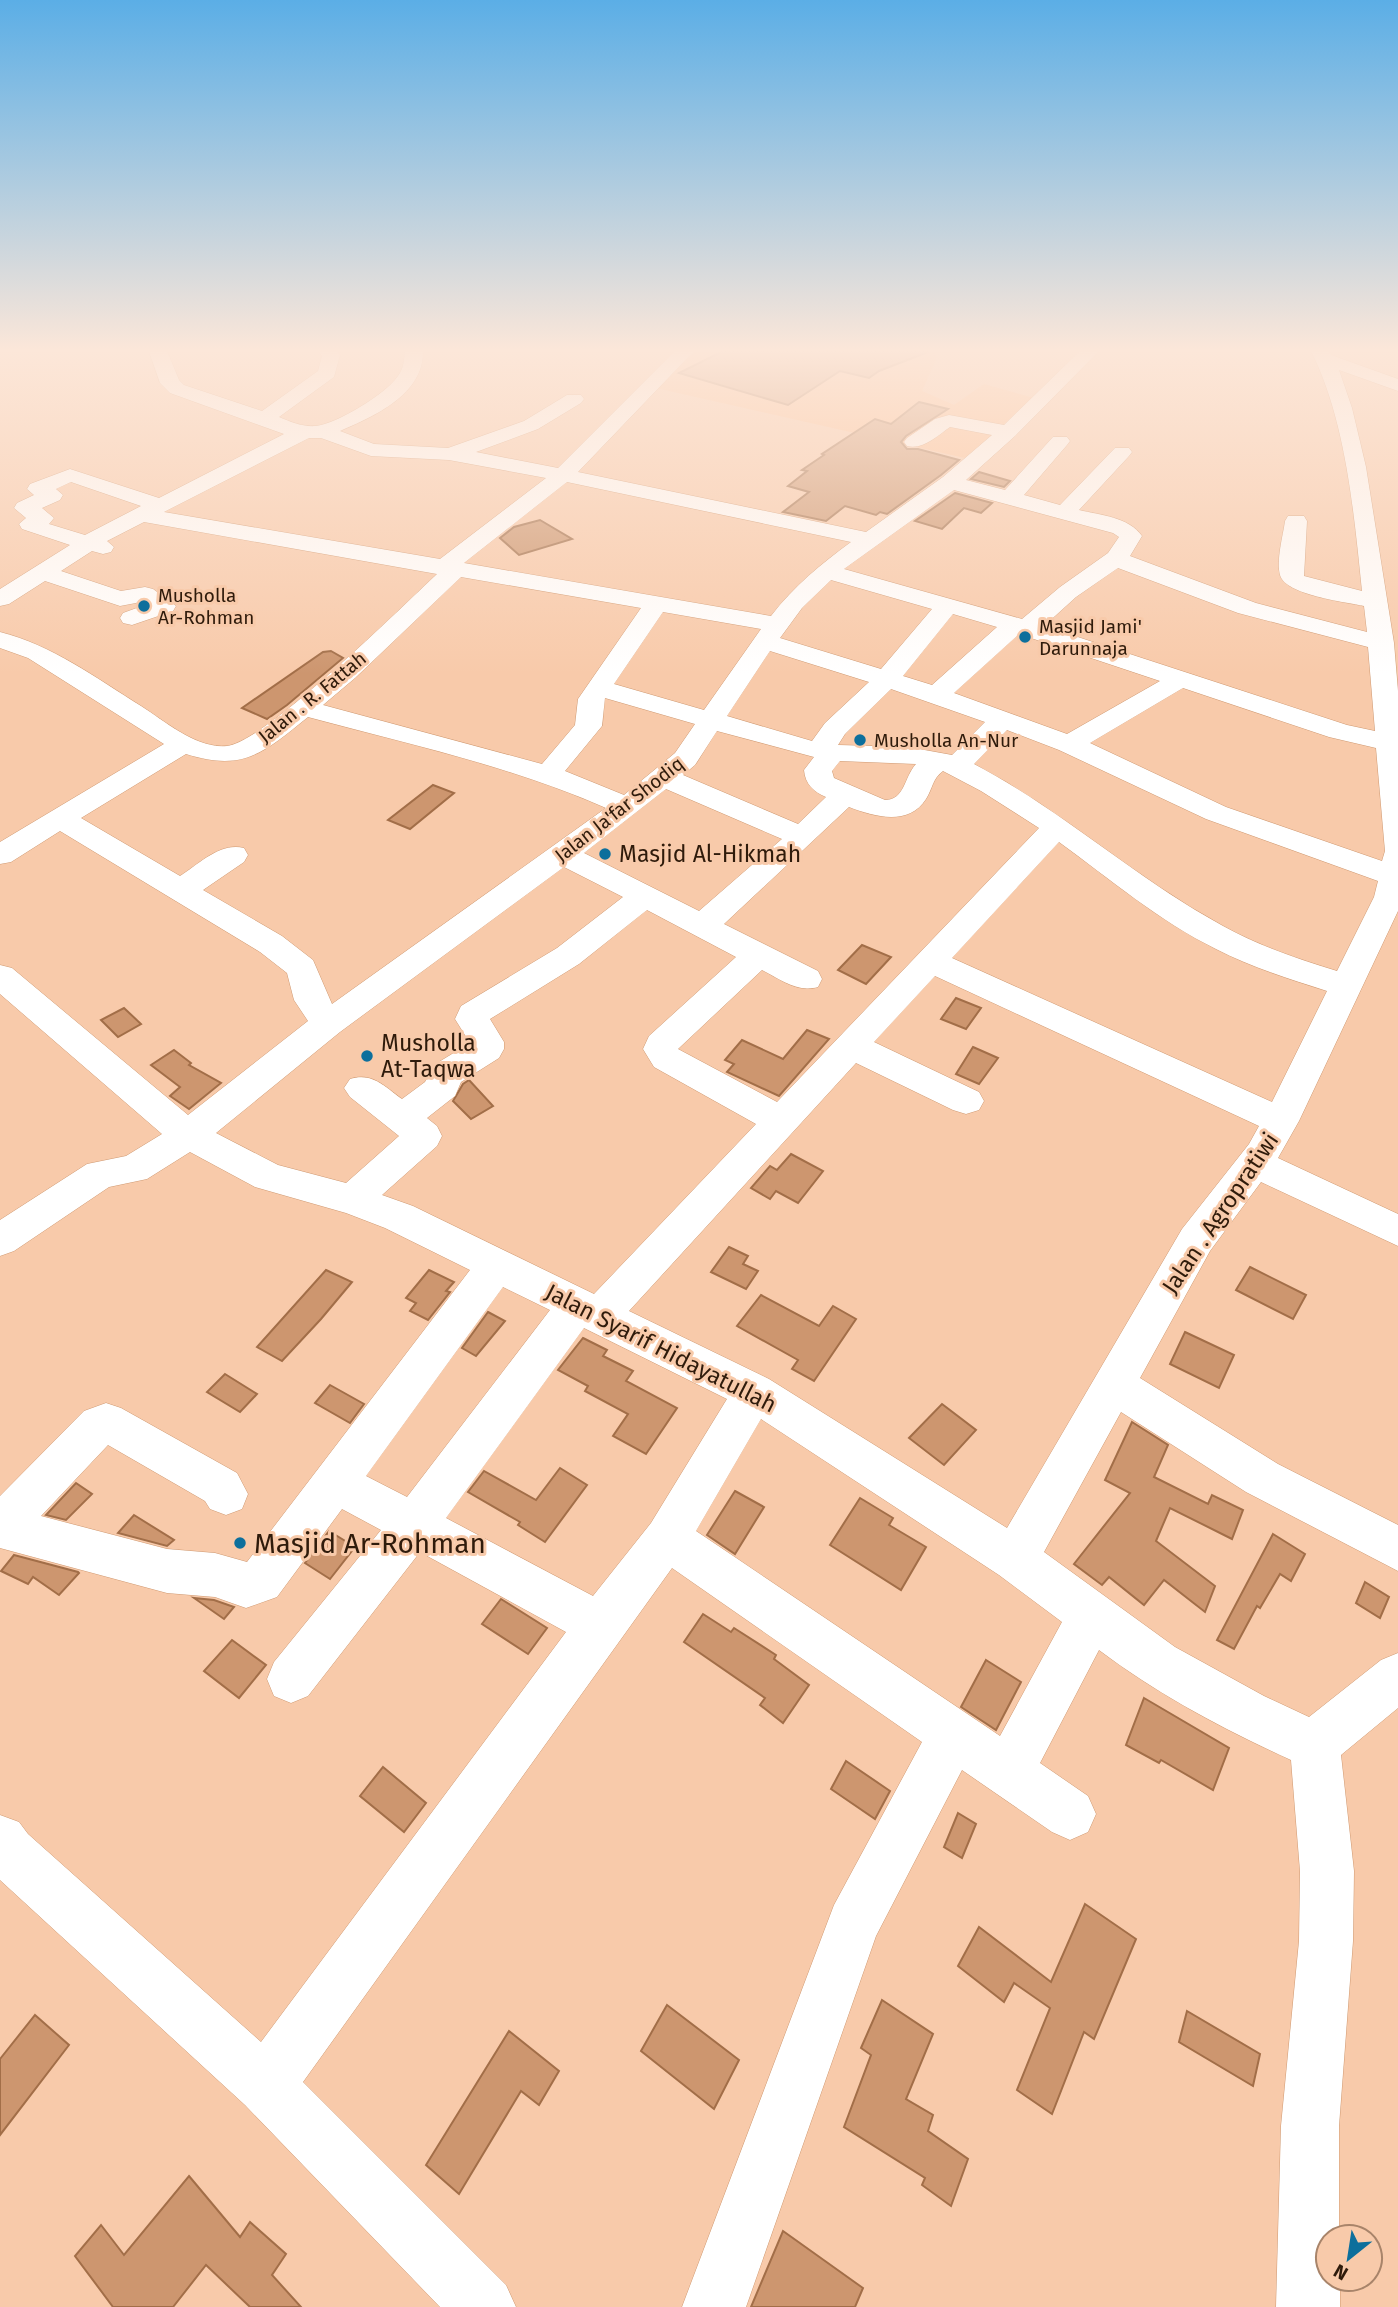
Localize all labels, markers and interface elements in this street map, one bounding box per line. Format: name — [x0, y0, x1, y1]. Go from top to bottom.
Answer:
place label: Musholla Ar-Rohman — [158, 584, 254, 629]
marker: Musholla Ar-Rohman — [136, 598, 152, 614]
place label: Masjid Jami' Darunnaja — [1039, 615, 1142, 660]
marker: Masjid Jami' Darunnaja — [1017, 629, 1033, 645]
street label: Jalan . R. Fattah — [254, 647, 371, 748]
place label: Musholla An-Nur — [874, 729, 1019, 752]
marker: Musholla An-Nur — [852, 732, 868, 748]
street label: Jalan Ja'far Shodiq — [550, 752, 688, 867]
place label: Masjid Al-Hikmah — [619, 840, 801, 868]
marker: Masjid Al-Hikmah — [597, 846, 613, 862]
place label: Musholla At-Taqwa — [381, 1029, 476, 1083]
marker: Musholla At-Taqwa — [359, 1048, 375, 1064]
street label: Jalan . Agropratiwi — [1156, 1127, 1284, 1299]
street label: Jalan Syarif Hidayatullah — [541, 1278, 781, 1418]
place label: Masjid Ar-Rohman — [254, 1527, 486, 1560]
marker: Masjid Ar-Rohman — [232, 1535, 248, 1551]
north arrow — [1314, 2223, 1384, 2293]
text: N — [1330, 2259, 1352, 2285]

